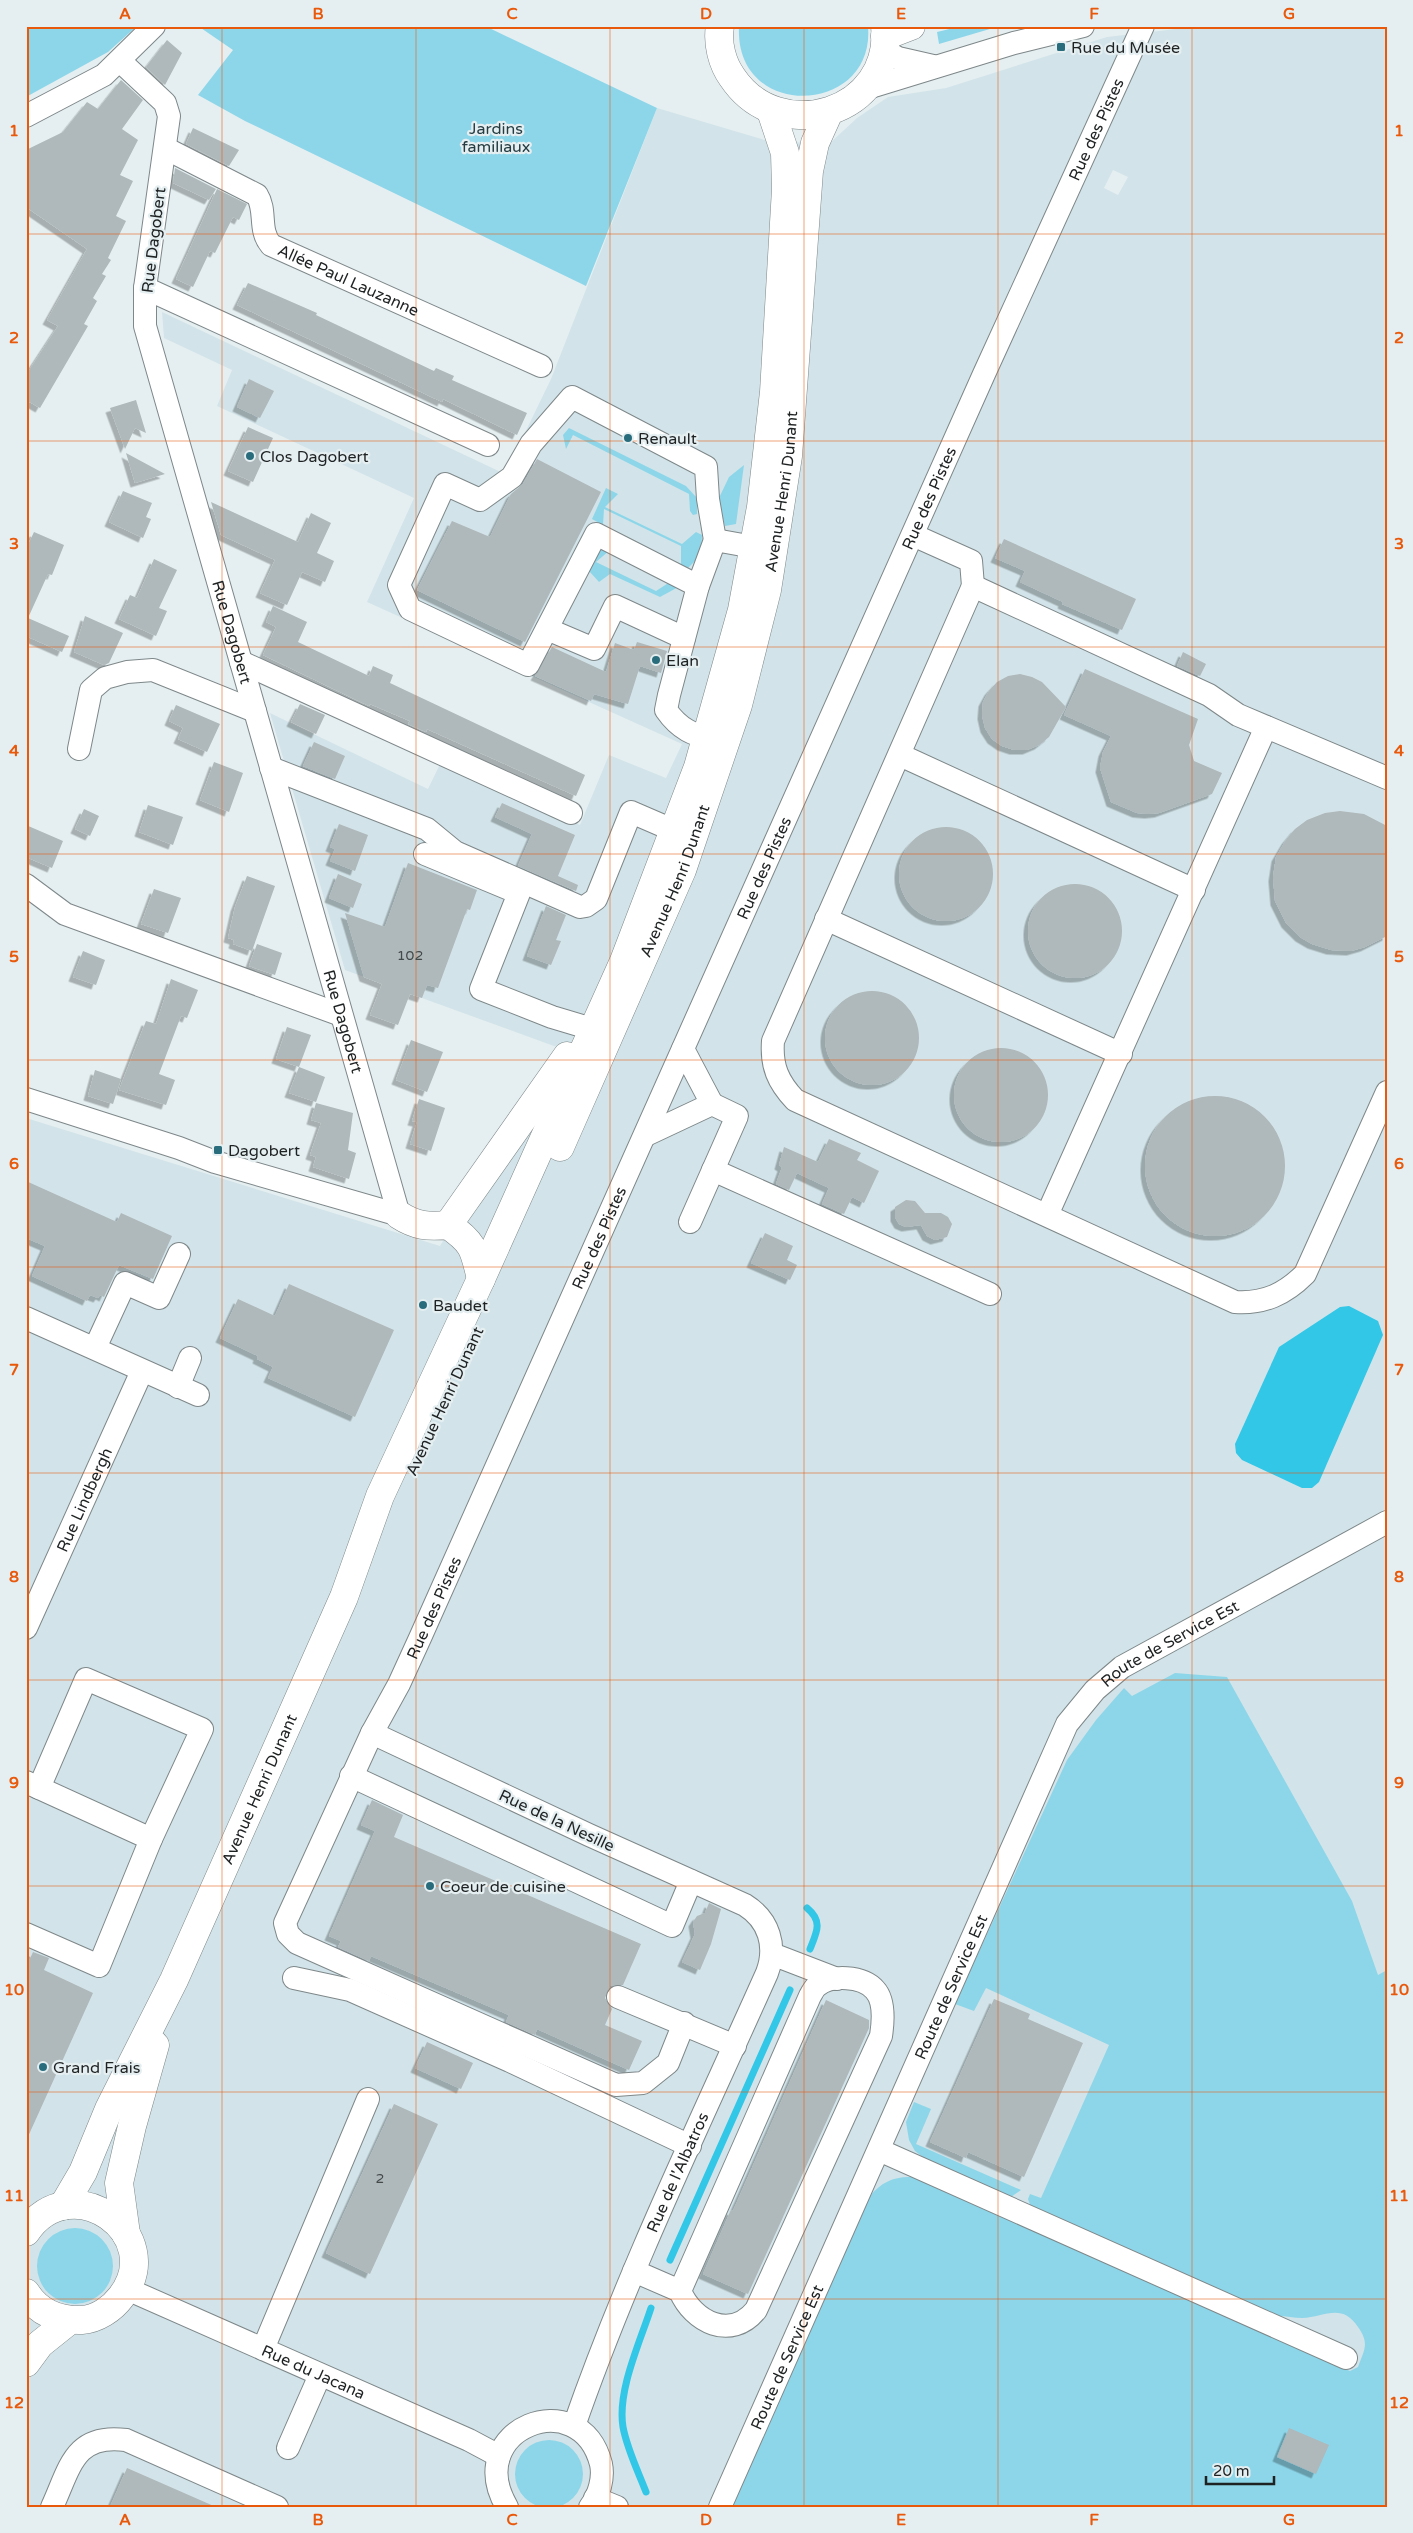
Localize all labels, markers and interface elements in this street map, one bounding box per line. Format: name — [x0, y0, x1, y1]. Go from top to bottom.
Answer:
text: A — [119, 4, 131, 24]
text: B — [312, 4, 324, 24]
text: C — [506, 4, 518, 24]
text: D — [700, 4, 712, 24]
text: E — [896, 4, 906, 24]
text: F — [1089, 4, 1099, 24]
text: G — [1283, 4, 1295, 24]
place label: Rue du Musée — [1071, 38, 1180, 58]
marker: Rue du Musée — [1055, 41, 1067, 53]
street label: Rue des Pistes — [1065, 75, 1129, 184]
park label: Jardins familiaux — [462, 119, 530, 157]
text: 1 — [9, 121, 19, 141]
text: 1 — [1394, 121, 1404, 141]
street label: Rue Dagobert — [138, 186, 170, 294]
street label: Allée Paul Lauzanne — [274, 240, 422, 321]
text: 2 — [9, 328, 19, 348]
text: 2 — [1394, 328, 1404, 348]
street label: Avenue Henri Dunant — [761, 410, 802, 574]
place label: Renault — [638, 429, 697, 449]
marker: Renault — [622, 432, 634, 444]
street label: Rue des Pistes — [898, 444, 961, 553]
place label: Clos Dagobert — [260, 447, 369, 467]
marker: Clos Dagobert — [244, 450, 256, 462]
text: 3 — [9, 534, 19, 554]
text: 3 — [1394, 534, 1404, 554]
street label: Rue Dagobert — [207, 578, 256, 686]
place label: Elan — [666, 651, 699, 671]
marker: Elan — [650, 654, 662, 666]
text: 4 — [9, 741, 19, 761]
text: 4 — [1394, 741, 1404, 761]
street label: Avenue Henri Dunant — [636, 802, 714, 960]
street label: Rue des Pistes — [733, 814, 796, 923]
text: 5 — [9, 947, 19, 967]
house number: 102 — [397, 947, 423, 964]
text: 5 — [1394, 947, 1404, 967]
street label: Rue Dagobert — [318, 968, 367, 1076]
place label: Dagobert — [228, 1141, 300, 1161]
marker: Dagobert — [212, 1144, 224, 1156]
text: 6 — [9, 1154, 19, 1174]
text: 6 — [1394, 1154, 1404, 1174]
street label: Rue des Pistes — [568, 1184, 631, 1293]
place label: Baudet — [433, 1296, 488, 1316]
marker: Baudet — [417, 1299, 429, 1311]
street label: Avenue Henri Dunant — [402, 1324, 488, 1479]
text: 7 — [9, 1360, 19, 1380]
text: 7 — [1394, 1360, 1404, 1380]
street label: Rue Lindbergh — [53, 1445, 117, 1555]
street label: Rue des Pistes — [403, 1554, 466, 1663]
text: 8 — [9, 1567, 19, 1587]
text: 8 — [1394, 1567, 1404, 1587]
street label: Route de Service Est — [1097, 1596, 1242, 1692]
street label: Avenue Henri Dunant — [218, 1711, 302, 1868]
text: 9 — [9, 1773, 19, 1793]
text: 9 — [1394, 1773, 1404, 1793]
street label: Rue de la Nesille — [496, 1785, 618, 1856]
place label: Coeur de cuisine — [440, 1877, 566, 1897]
marker: Coeur de cuisine — [424, 1880, 436, 1892]
street label: Route de Service Est — [911, 1912, 992, 2063]
text: 10 — [4, 1980, 24, 2000]
text: 10 — [1389, 1980, 1409, 2000]
place label: Grand Frais — [53, 2058, 140, 2078]
marker: Grand Frais — [37, 2061, 49, 2073]
street label: Rue de l'Albatros — [643, 2109, 714, 2236]
house number: 2 — [376, 2170, 384, 2187]
text: 11 — [4, 2186, 24, 2206]
text: 11 — [1389, 2186, 1409, 2206]
street label: Route de Service Est — [746, 2282, 828, 2433]
street label: Rue du Jacana — [258, 2341, 368, 2404]
text: 12 — [4, 2393, 24, 2413]
text: 12 — [1389, 2393, 1409, 2413]
scale bar — [1206, 2453, 1273, 2485]
text: 20 m — [1213, 2462, 1250, 2480]
text: A — [119, 2510, 131, 2530]
text: B — [312, 2510, 324, 2530]
text: C — [506, 2510, 518, 2530]
text: D — [700, 2510, 712, 2530]
text: E — [896, 2510, 906, 2530]
text: F — [1089, 2510, 1099, 2530]
text: G — [1283, 2510, 1295, 2530]

